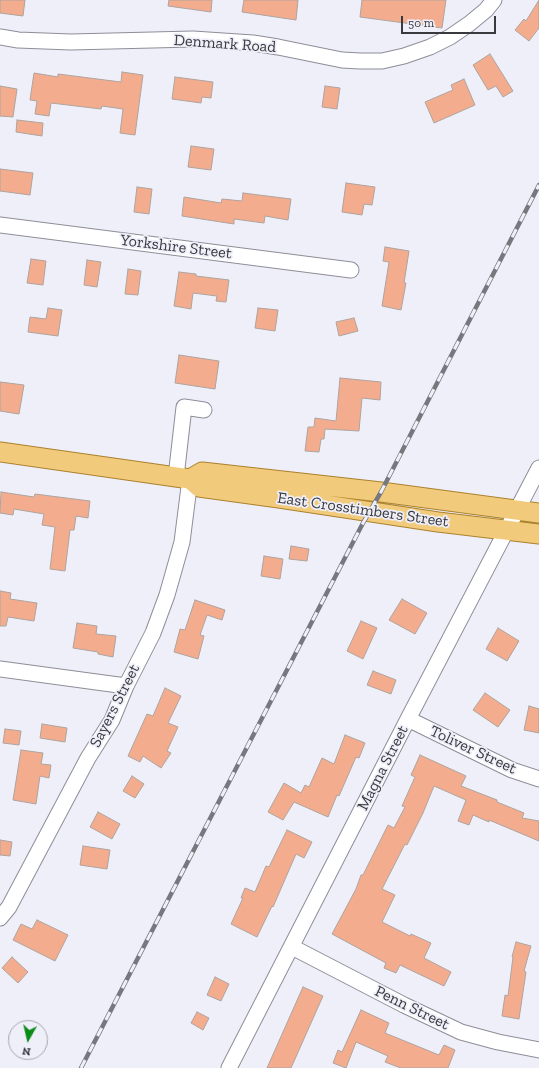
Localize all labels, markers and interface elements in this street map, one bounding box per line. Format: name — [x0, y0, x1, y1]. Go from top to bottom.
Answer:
scale bar — [403, 8, 498, 34]
text: 50 m — [408, 16, 434, 30]
street label: Denmark Road — [173, 31, 277, 57]
street label: Yorkshire Street — [119, 231, 233, 263]
street label: East Crosstimbers Street — [276, 488, 450, 532]
street label: Sayers Street — [86, 661, 144, 751]
street label: Magna Street — [353, 722, 413, 814]
street label: Toliver Street — [427, 722, 519, 778]
street label: Penn Street — [372, 982, 452, 1034]
north arrow — [8, 1020, 48, 1060]
text: N — [21, 1044, 31, 1058]

